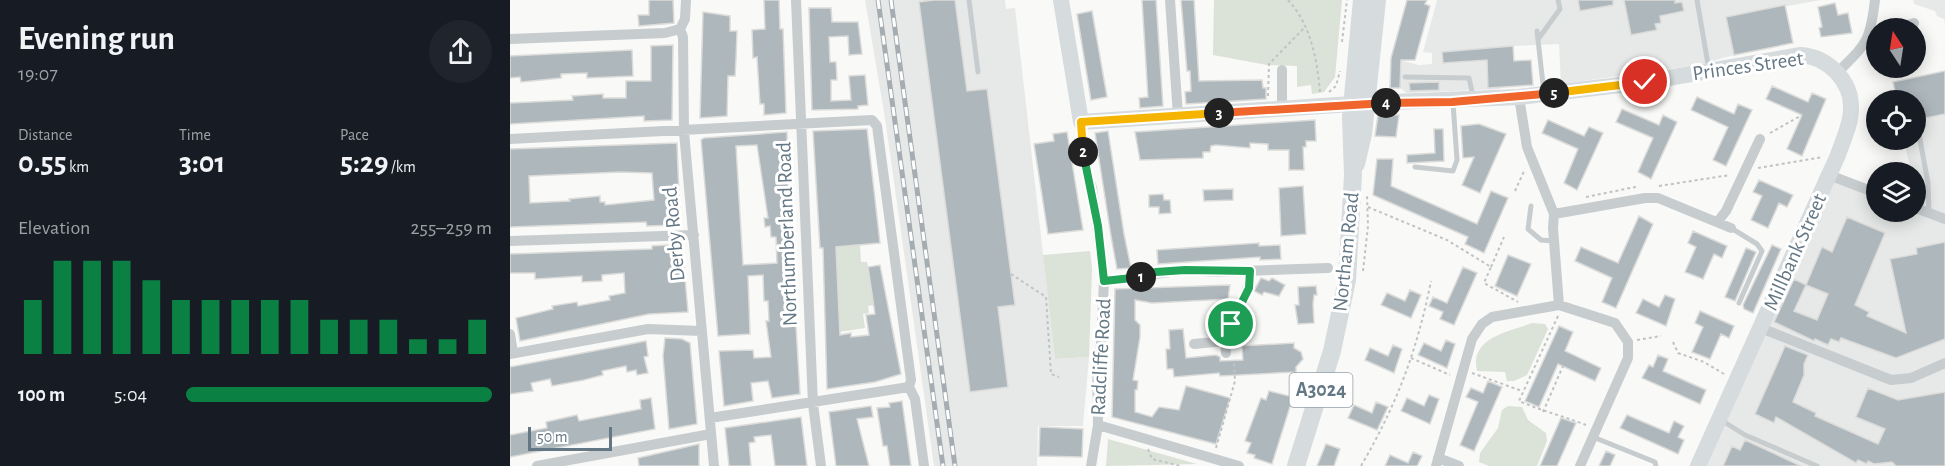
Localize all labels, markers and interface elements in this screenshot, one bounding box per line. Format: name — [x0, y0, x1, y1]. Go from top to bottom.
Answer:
north arrow — [1866, 18, 1926, 78]
map controls — [1866, 18, 1926, 222]
button: share — [429, 20, 492, 83]
text: Evening run — [18, 23, 175, 56]
street label: Princes Street — [1691, 48, 1805, 84]
pin — [1619, 56, 1670, 107]
text: 19:07 — [18, 64, 58, 84]
icon: check — [1628, 65, 1661, 98]
pin: 5 — [1539, 78, 1569, 108]
text: 5 — [1551, 85, 1557, 101]
pin: 4 — [1371, 88, 1401, 118]
button: locate — [1866, 90, 1926, 150]
text: 4 — [1382, 95, 1390, 111]
pin: 3 — [1204, 98, 1234, 128]
text: 3 — [1216, 105, 1222, 121]
text: Distance — [18, 127, 72, 143]
text: Time — [179, 127, 211, 143]
text: Pace — [340, 127, 369, 143]
pin: 2 — [1068, 137, 1098, 167]
street label: Northumberland Road — [773, 141, 801, 327]
text: 2 — [1079, 144, 1087, 160]
text: 0.55 — [18, 148, 66, 178]
text: 3:01 — [179, 148, 225, 178]
text: 5:29 — [340, 148, 388, 178]
text: km — [66, 159, 89, 175]
text: /km — [388, 159, 416, 175]
button: layers — [1866, 162, 1926, 222]
street label: Derby Road — [659, 186, 689, 282]
street label: Millbank Street — [1760, 190, 1830, 314]
street label: Northam Road — [1329, 191, 1363, 313]
text: Elevation — [18, 218, 90, 238]
text: 255–259 m — [411, 218, 492, 238]
pin: 1 — [1126, 262, 1156, 292]
text: 1 — [1138, 269, 1144, 285]
street label: Radcliffe Road — [1087, 298, 1115, 416]
pin — [1205, 298, 1256, 349]
icon: arrive — [1214, 307, 1247, 340]
road number: A3024 — [1290, 373, 1352, 407]
text: 100 m — [18, 385, 65, 405]
text: 5:04 — [114, 385, 147, 405]
scale bar — [528, 424, 612, 452]
text: 50 m — [537, 429, 568, 445]

